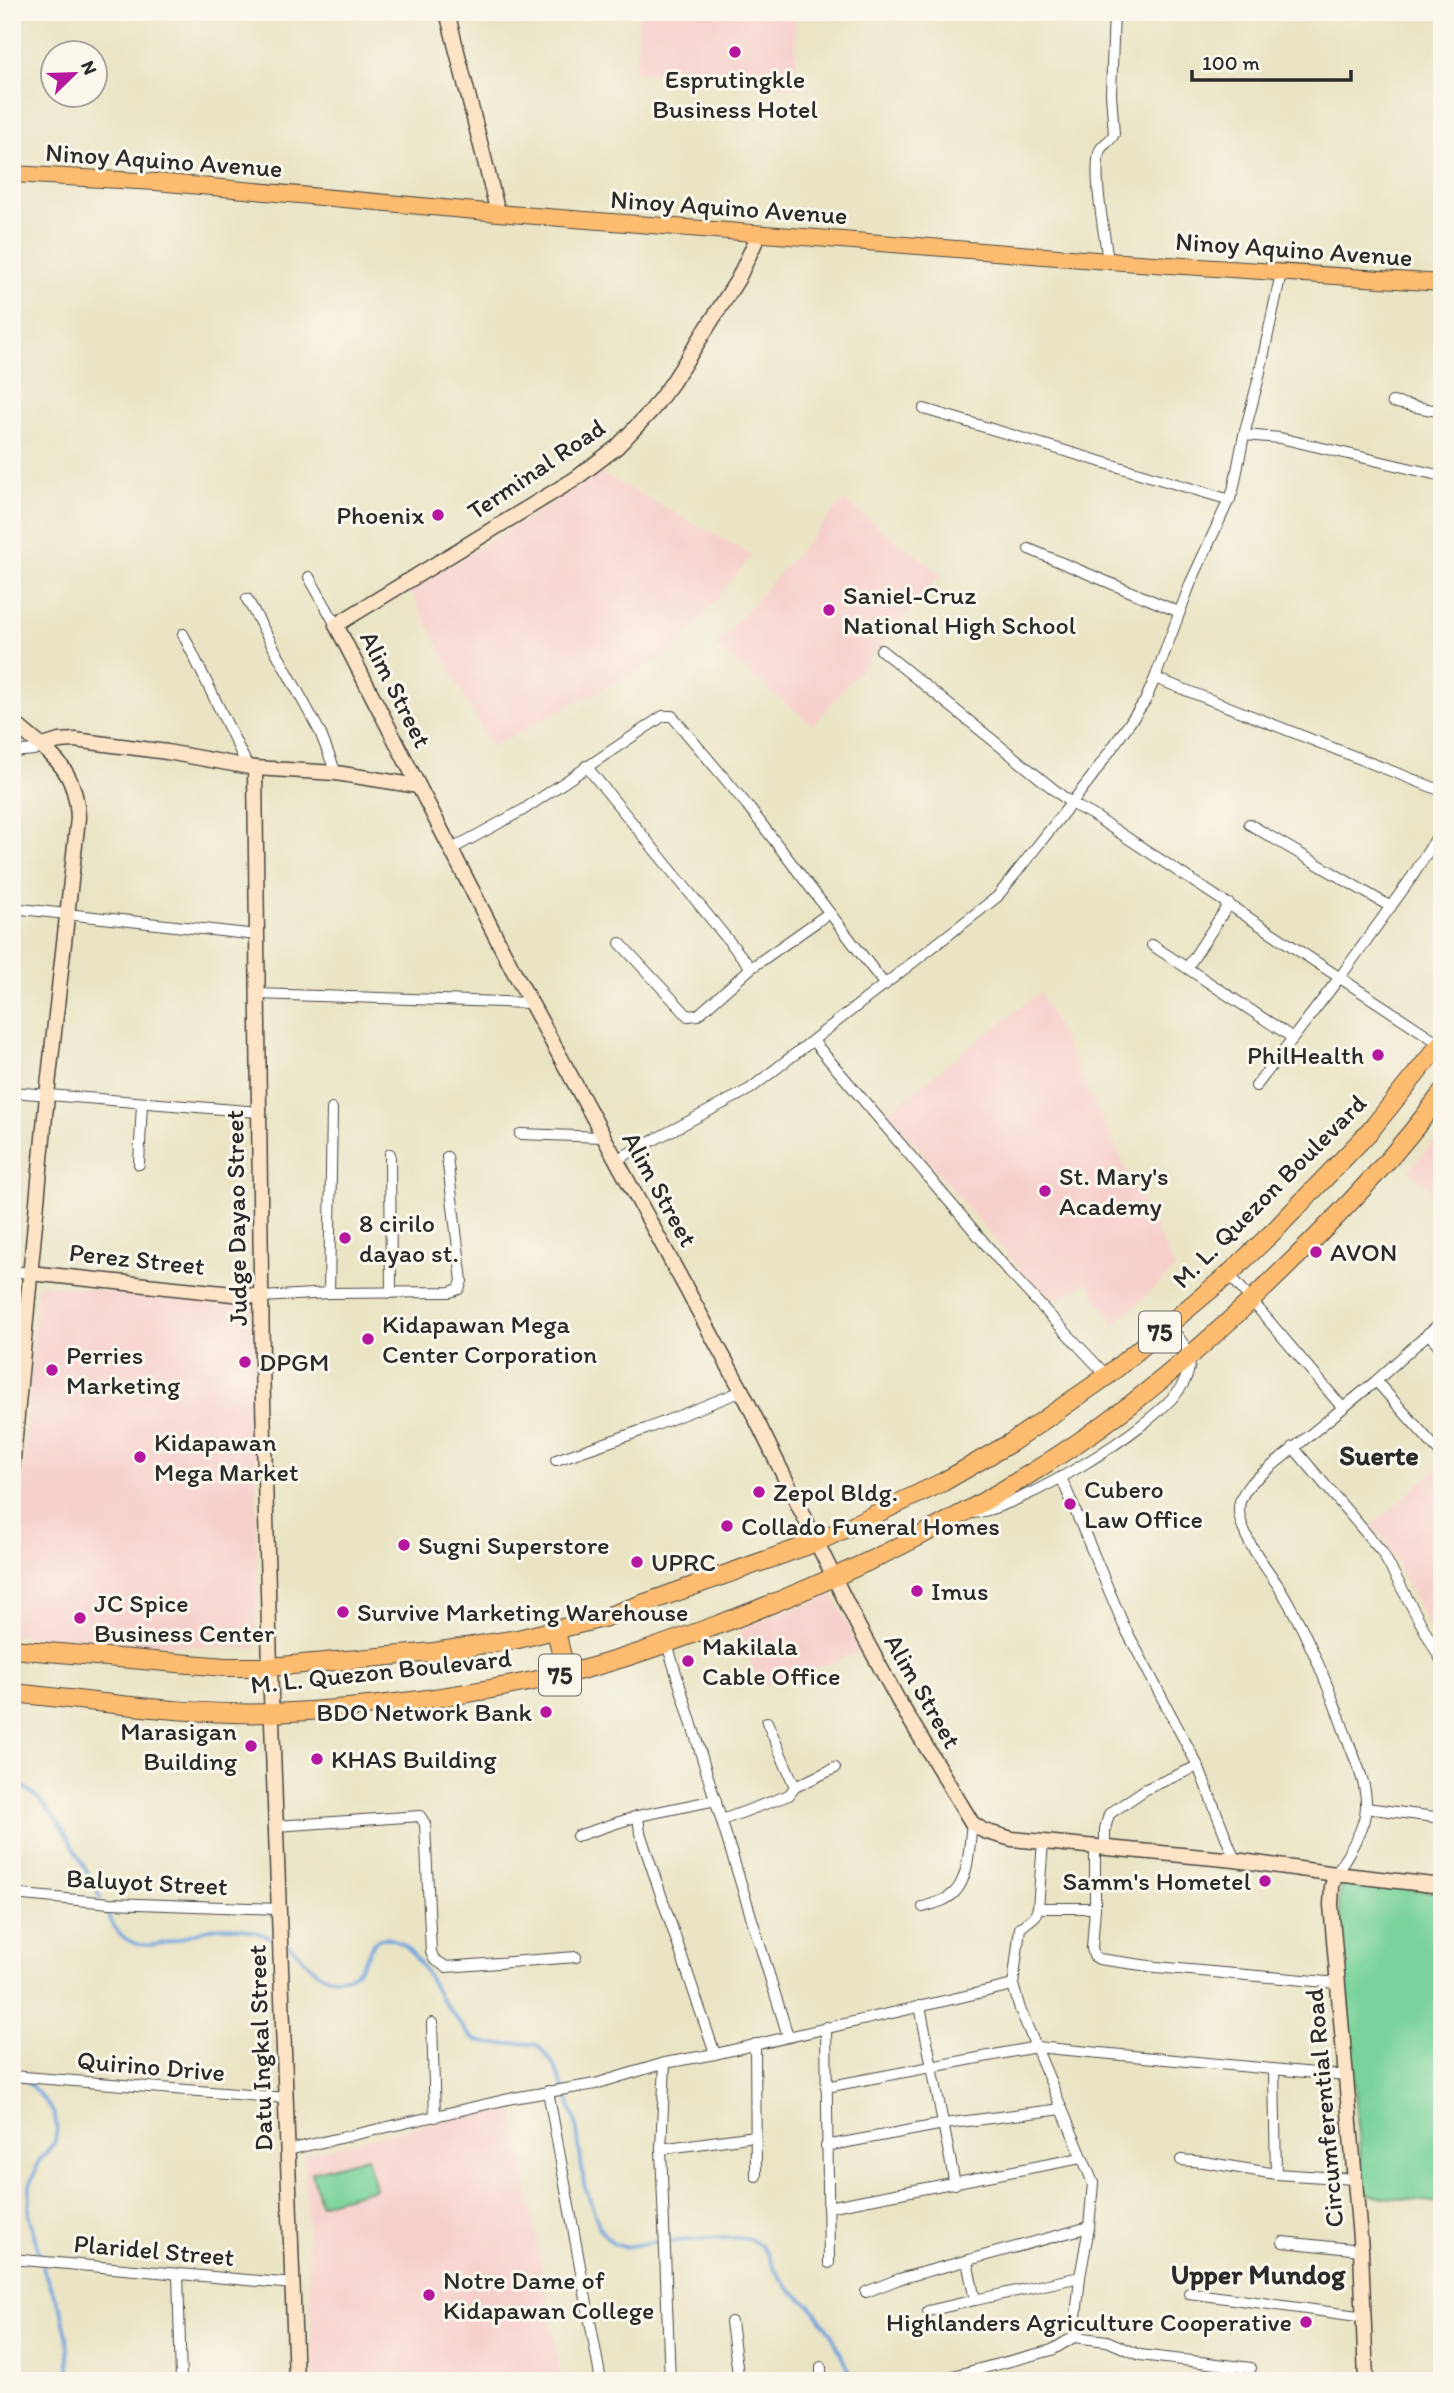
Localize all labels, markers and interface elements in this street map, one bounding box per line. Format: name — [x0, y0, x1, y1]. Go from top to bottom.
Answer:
north arrow — [38, 38, 108, 108]
scale bar — [1192, 38, 1351, 82]
marker: Esprutingkle Business Hotel — [727, 44, 743, 60]
text: 100 m — [1202, 50, 1260, 75]
text: N — [76, 57, 102, 78]
place label: Esprutingkle Business Hotel — [652, 63, 818, 125]
street label: Ninoy Aquino Avenue — [44, 136, 284, 184]
street label: Ninoy Aquino Avenue — [609, 183, 849, 231]
street label: Ninoy Aquino Avenue — [1174, 225, 1414, 273]
street label: Terminal Road — [461, 411, 611, 527]
place label: Phoenix — [336, 499, 424, 531]
marker: Phoenix — [430, 507, 446, 523]
place label: Saniel-Cruz National High School — [843, 579, 1076, 641]
marker: Saniel-Cruz National High School — [821, 602, 837, 618]
street label: Alim Street — [353, 625, 439, 753]
place label: PhilHealth — [1247, 1039, 1364, 1071]
marker: PhilHealth — [1370, 1047, 1386, 1063]
street label: M. L. Quezon Boulevard — [1165, 1087, 1373, 1295]
street label: Judge Dayao Street — [218, 1109, 254, 1326]
street label: Alim Street — [615, 1126, 705, 1252]
place label: St. Mary's Academy — [1059, 1160, 1169, 1222]
marker: St. Mary's Academy — [1037, 1183, 1053, 1199]
place label: 8 cirilo dayao st. — [359, 1207, 459, 1269]
marker: 8 cirilo dayao st. — [337, 1230, 353, 1246]
street label: Perez Street — [68, 1236, 207, 1282]
place label: AVON — [1330, 1236, 1397, 1268]
marker: AVON — [1308, 1244, 1324, 1260]
place label: Kidapawan Mega Center Corporation — [382, 1308, 597, 1370]
road number: 75 — [1139, 1312, 1181, 1352]
marker: Kidapawan Mega Center Corporation — [360, 1331, 376, 1347]
place label: Perries Marketing — [66, 1339, 181, 1401]
place label: DPGM — [259, 1346, 329, 1378]
marker: DPGM — [237, 1354, 253, 1370]
marker: Perries Marketing — [44, 1362, 60, 1378]
place label: Kidapawan Mega Market — [154, 1426, 299, 1488]
district label: Suerte — [1339, 1438, 1419, 1472]
marker: Kidapawan Mega Market — [132, 1449, 148, 1465]
place label: Cubero Law Office — [1084, 1473, 1203, 1535]
place label: Zepol Bldg. — [773, 1476, 898, 1508]
marker: Zepol Bldg. — [751, 1484, 767, 1500]
marker: Cubero Law Office — [1062, 1496, 1078, 1512]
place label: Collado Funeral Homes — [741, 1510, 1000, 1542]
marker: Collado Funeral Homes — [719, 1518, 735, 1534]
place label: Sugni Superstore — [418, 1529, 610, 1561]
marker: Sugni Superstore — [396, 1537, 412, 1553]
place label: UPRC — [651, 1546, 716, 1578]
marker: UPRC — [629, 1554, 645, 1570]
place label: Imus — [931, 1575, 989, 1607]
marker: Imus — [909, 1583, 925, 1599]
place label: JC Spice Business Center — [94, 1587, 275, 1649]
place label: Survive Marketing Warehouse — [357, 1596, 688, 1628]
marker: Survive Marketing Warehouse — [335, 1604, 351, 1620]
marker: JC Spice Business Center — [72, 1610, 88, 1626]
street label: Alim Street — [877, 1628, 969, 1754]
place label: Makilala Cable Office — [702, 1630, 841, 1692]
street label: M. L. Quezon Boulevard — [249, 1641, 513, 1701]
marker: Makilala Cable Office — [680, 1653, 696, 1669]
road number: 75 — [539, 1654, 581, 1695]
place label: BDO Network Bank — [316, 1696, 533, 1728]
marker: BDO Network Bank — [538, 1704, 554, 1720]
place label: Marasigan Building — [120, 1715, 238, 1777]
marker: Marasigan Building — [243, 1738, 259, 1754]
place label: KHAS Building — [331, 1743, 497, 1775]
marker: KHAS Building — [309, 1751, 325, 1767]
street label: Baluyot Street — [65, 1862, 229, 1902]
place label: Samm's Hometel — [1062, 1865, 1251, 1897]
marker: Samm's Hometel — [1257, 1873, 1273, 1889]
street label: Datu Ingkal Street — [240, 1944, 280, 2152]
street label: Circumferential Road — [1298, 1987, 1350, 2229]
street label: Quirino Drive — [76, 2044, 226, 2088]
street label: Plaridel Street — [72, 2227, 236, 2273]
district label: Upper Mundog — [1171, 2257, 1346, 2291]
place label: Notre Dame of Kidapawan College — [443, 2264, 654, 2326]
marker: Notre Dame of Kidapawan College — [421, 2287, 437, 2303]
place label: Highlanders Agriculture Cooperative — [886, 2306, 1292, 2338]
marker: Highlanders Agriculture Cooperative — [1298, 2314, 1314, 2330]

